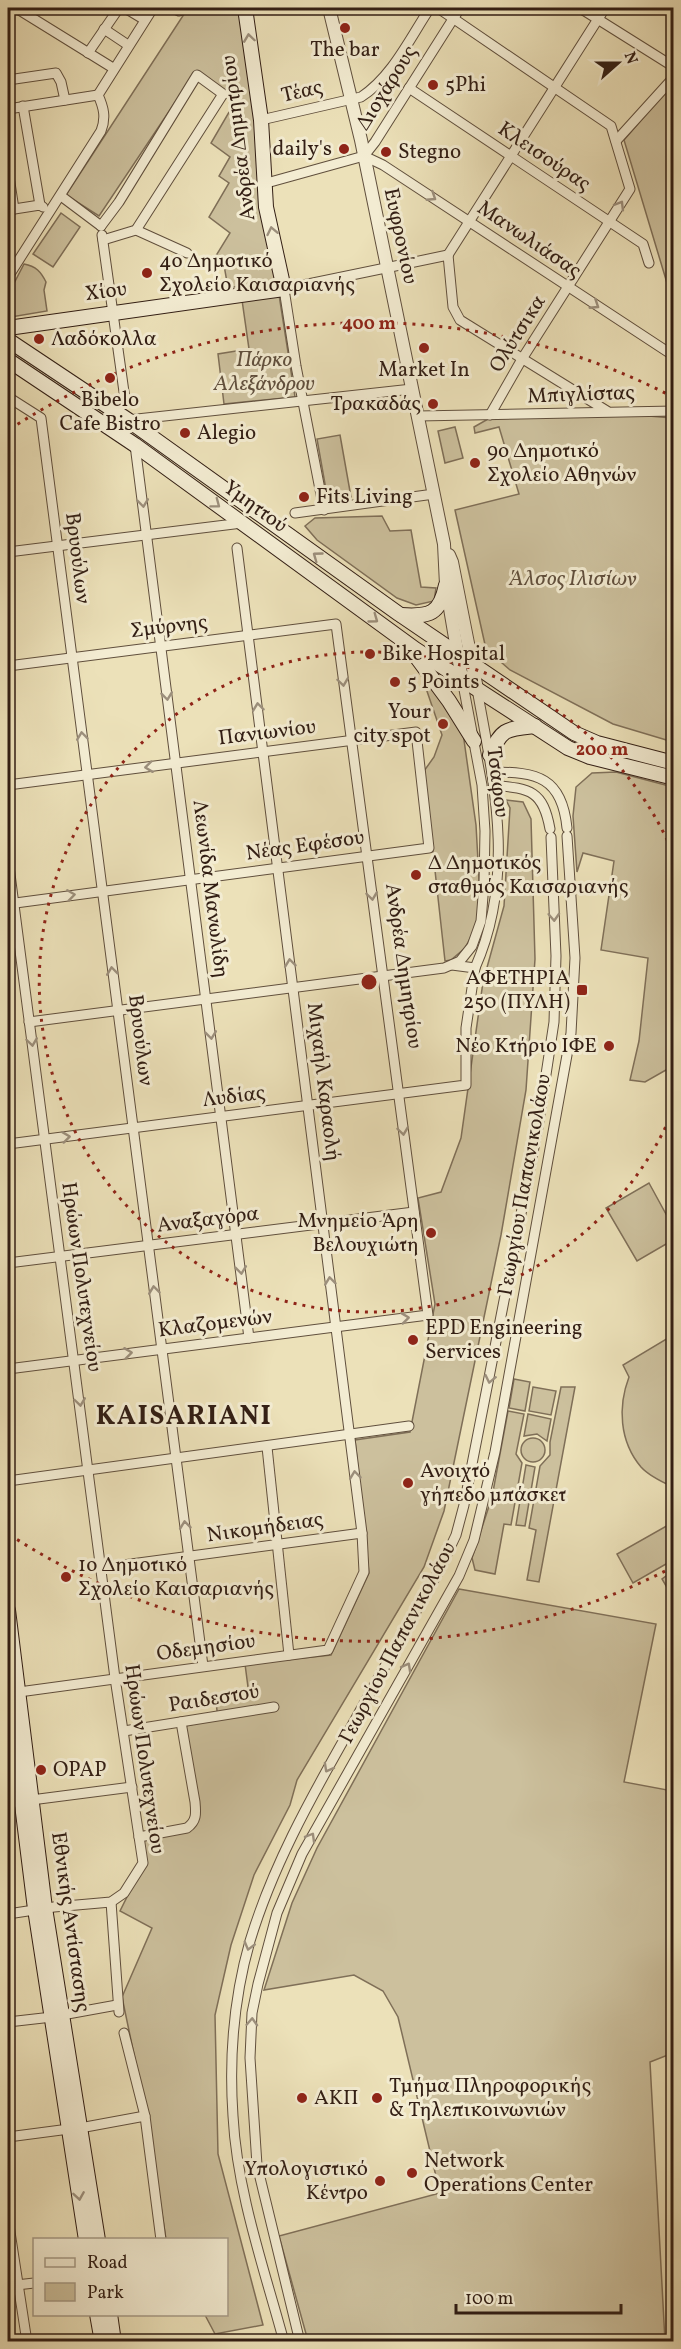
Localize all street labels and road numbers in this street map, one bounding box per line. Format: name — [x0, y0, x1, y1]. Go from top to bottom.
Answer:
street label: Διοχάρους — [349, 40, 425, 136]
street label: Ανδρέα Δημητρίου — [214, 54, 264, 222]
street label: Τέας — [279, 73, 325, 111]
street label: Κλεισούρας — [492, 115, 596, 199]
street label: Ευφρονίου — [376, 185, 424, 287]
street label: Μανωλιάσας — [471, 194, 587, 286]
street label: Χίου — [83, 275, 129, 309]
street label: Ολύτσικα — [483, 289, 553, 378]
street label: Μπιγλίστας — [527, 379, 635, 411]
street label: Υμηττού — [217, 474, 293, 540]
street label: Βρυούλων — [57, 511, 97, 605]
street label: Σμύρνης — [129, 608, 209, 646]
street label: Πανιωνίου — [216, 713, 318, 753]
street label: Τσάφου — [478, 745, 516, 819]
street label: Λεωνίδα Μανωλίδη — [185, 798, 235, 980]
street label: Νέας Εφέσου — [244, 823, 366, 869]
street label: Ανδρέα Δημητρίου — [377, 882, 429, 1050]
street label: Βρυούλων — [120, 993, 160, 1087]
street label: Μιχαήλ Καραολή — [299, 1001, 347, 1163]
street label: Γεωργίου Παπανικολάου — [491, 1072, 559, 1298]
street label: Λυδίας — [201, 1079, 267, 1115]
street label: Ηρώων Πολυτεχνείου — [53, 1180, 109, 1374]
street label: Αναξαγόρα — [155, 1199, 261, 1241]
street label: Κλαζομενών — [156, 1303, 274, 1345]
street label: Νικομήδειας — [205, 1505, 325, 1551]
street label: Γεωργίου Παπανικολάου — [332, 1537, 464, 1749]
street label: Οδεμησίου — [155, 1627, 257, 1669]
street label: Ηρώων Πολυτεχνείου — [116, 1662, 172, 1856]
street label: Ραιδεστού — [167, 1678, 261, 1720]
street label: Εθνικής Αντίστασης — [43, 1830, 97, 2014]

